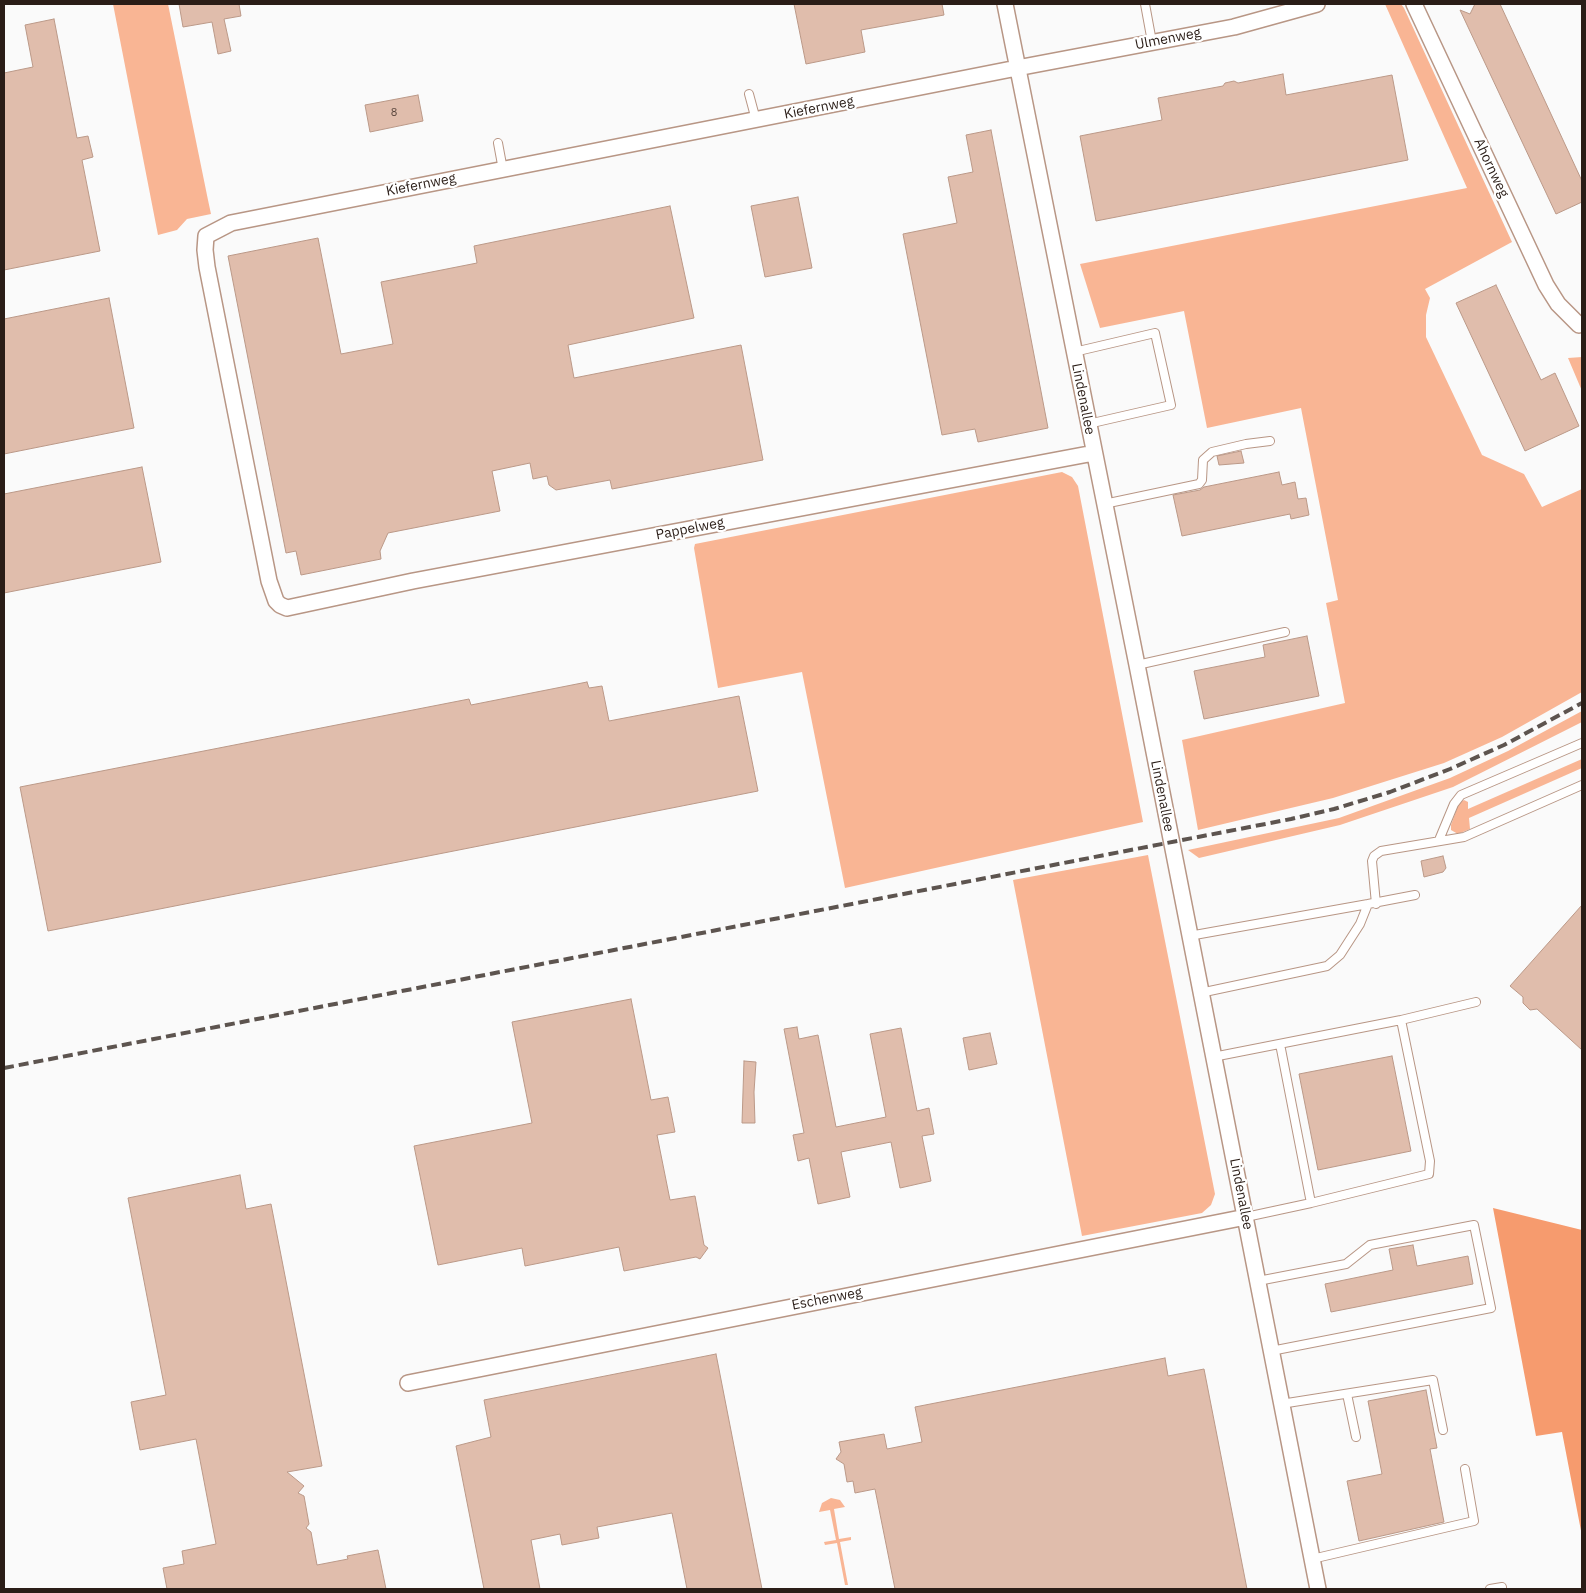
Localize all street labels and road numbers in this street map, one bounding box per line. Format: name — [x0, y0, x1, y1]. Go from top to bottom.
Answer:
street label: Ulmenweg — [1134, 24, 1202, 54]
street label: Kiefernweg — [783, 93, 855, 123]
street label: Ahornweg — [1470, 136, 1512, 200]
street label: Kiefernweg — [385, 170, 457, 200]
street label: Lindenallee — [1068, 362, 1098, 436]
street label: Pappelweg — [654, 514, 726, 544]
street label: Lindenallee — [1147, 759, 1177, 833]
street label: Lindenallee — [1226, 1157, 1256, 1231]
street label: Eschenweg — [790, 1284, 864, 1314]

